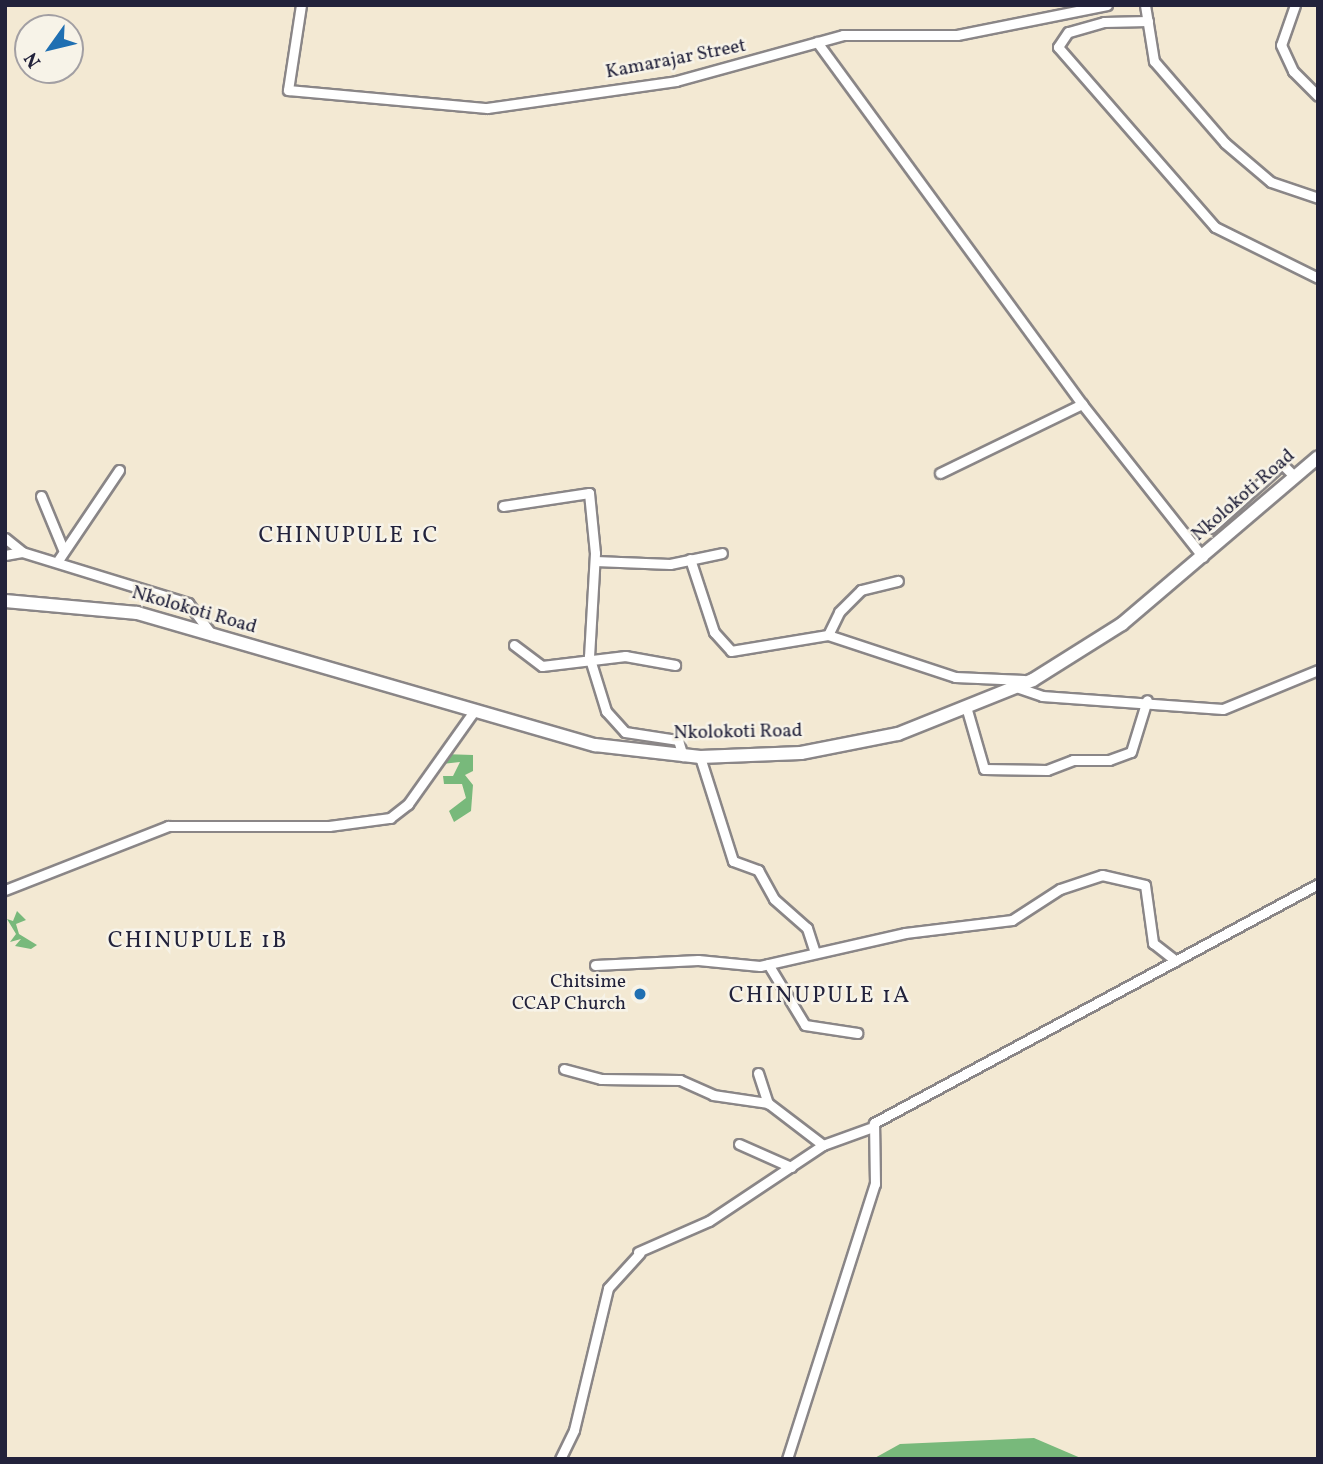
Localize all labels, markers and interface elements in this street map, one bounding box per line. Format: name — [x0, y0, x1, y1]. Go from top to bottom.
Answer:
north arrow — [14, 14, 84, 84]
street label: Kamarajar Street — [604, 35, 748, 85]
text: N — [19, 47, 48, 73]
street label: Nkolokoti Road — [1188, 445, 1300, 547]
district label: CHINUPULE 1C — [260, 522, 438, 550]
street label: Nkolokoti Road — [129, 582, 259, 640]
street label: Nkolokoti Road — [673, 720, 803, 746]
district label: CHINUPULE 1B — [109, 927, 287, 955]
place label: Chitsime CCAP Church — [512, 972, 626, 1016]
district label: CHINUPULE 1A — [730, 982, 910, 1010]
marker: Chitsime CCAP Church — [632, 986, 648, 1002]

